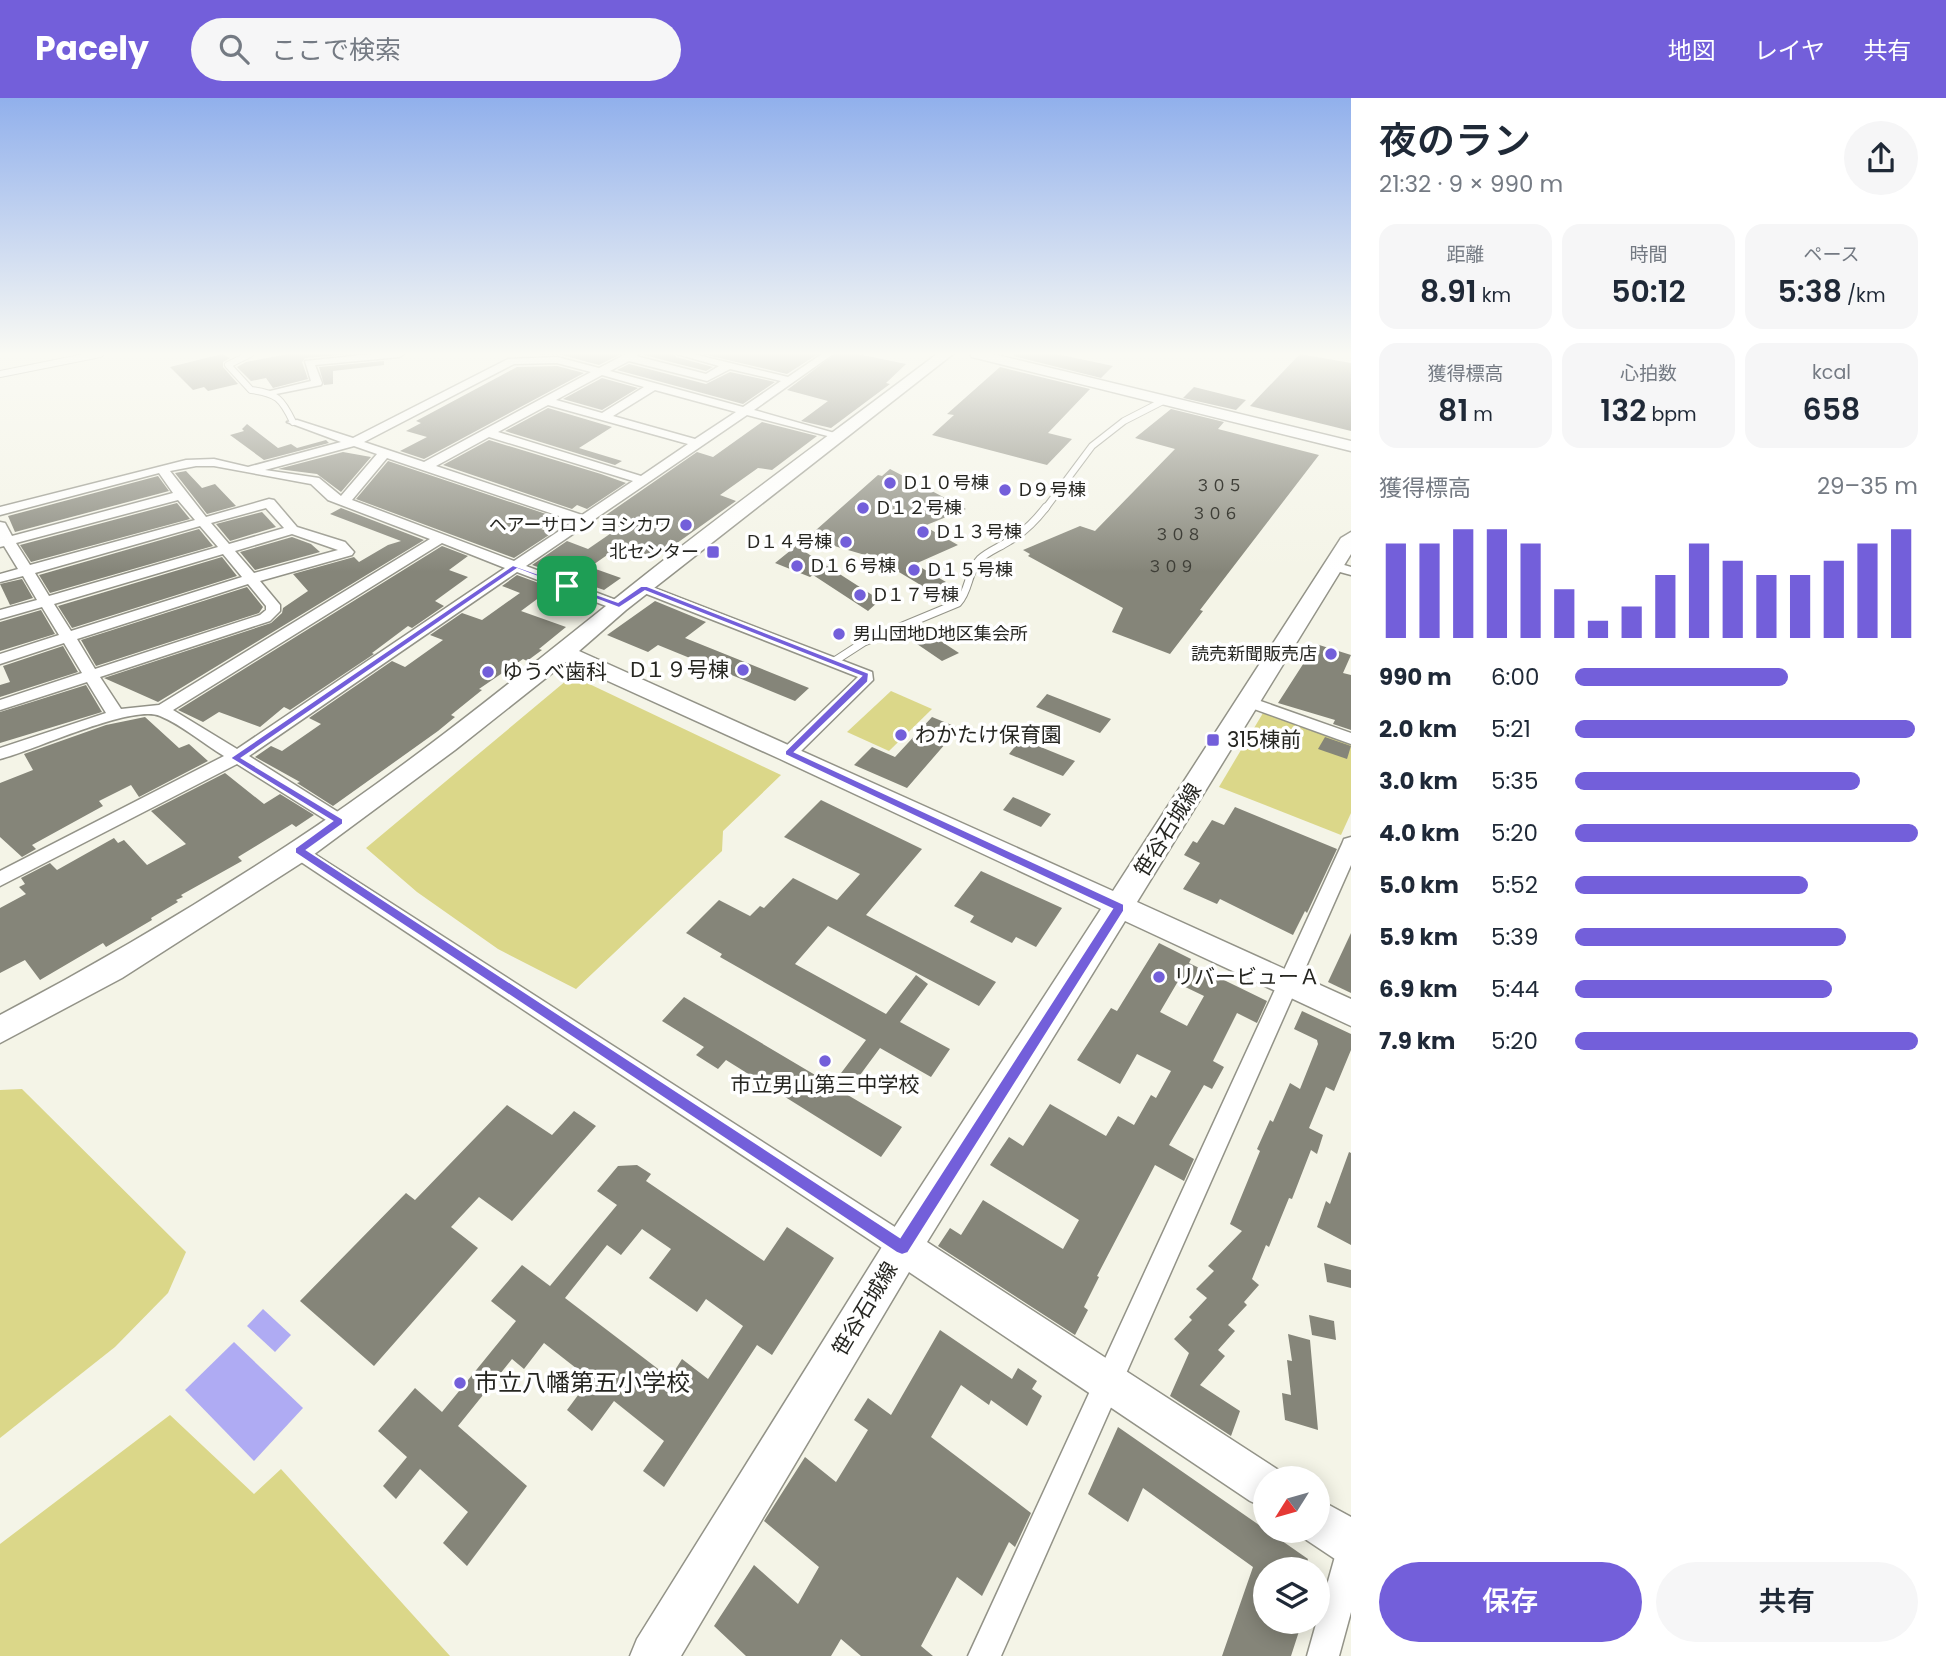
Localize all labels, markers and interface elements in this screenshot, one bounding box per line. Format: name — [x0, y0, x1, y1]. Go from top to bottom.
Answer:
search box — [191, 18, 681, 81]
text: Pacely — [35, 25, 149, 72]
icon: search — [215, 30, 253, 68]
text: ここで検索 — [271, 32, 401, 68]
text: 地図 — [1668, 34, 1716, 67]
text: レイヤ — [1754, 34, 1825, 67]
text: 共有 — [1863, 34, 1911, 67]
text: 夜のラン — [1379, 114, 1531, 167]
button: share — [1844, 121, 1918, 195]
text: 21:32 · 9 × 990 m — [1379, 168, 1563, 200]
text: 距離 — [1446, 241, 1485, 268]
text: 時間 — [1629, 241, 1668, 268]
text: ペース — [1803, 241, 1860, 268]
text: 8.91 — [1420, 270, 1477, 313]
text: 50:12 — [1611, 270, 1686, 313]
text: 5:38 — [1778, 270, 1842, 313]
text: km — [1477, 282, 1511, 309]
text: /km — [1842, 282, 1885, 309]
text: kcal — [1812, 359, 1851, 386]
text: 獲得標高 — [1427, 360, 1504, 387]
text: 心拍数 — [1620, 360, 1677, 387]
text: 658 — [1803, 388, 1860, 431]
text: 81 — [1438, 389, 1468, 432]
text: 132 — [1600, 389, 1646, 432]
text: m — [1468, 401, 1493, 428]
text: bpm — [1646, 401, 1697, 428]
place label: D１０号棟 — [904, 470, 989, 495]
text: 29–35 m — [1817, 470, 1918, 502]
text: 獲得標高 — [1379, 472, 1471, 504]
house number: ３０５ — [1195, 474, 1243, 497]
marker: D１０号棟 — [882, 475, 898, 491]
place label: D９号棟 — [1019, 477, 1086, 502]
marker: D９号棟 — [997, 482, 1013, 498]
place label: D１２号棟 — [877, 495, 962, 520]
marker: D１２号棟 — [855, 500, 871, 516]
house number: ３０６ — [1191, 502, 1239, 525]
place label: ヘアーサロン ヨシカワ — [489, 512, 672, 537]
marker: ヘアーサロン ヨシカワ — [678, 517, 694, 533]
place label: D１３号棟 — [937, 519, 1022, 544]
house number: ３０８ — [1154, 523, 1202, 546]
marker: D１３号棟 — [915, 524, 931, 540]
place label: D１４号棟 — [747, 529, 832, 554]
marker: D１４号棟 — [838, 534, 854, 550]
place label: 北センター — [609, 539, 699, 564]
marker: 北センター — [705, 544, 721, 560]
place label: D１６号棟 — [811, 553, 896, 578]
house number: ３０９ — [1147, 555, 1195, 578]
pin — [537, 556, 597, 616]
place label: D１５号棟 — [928, 557, 1013, 582]
marker: D１６号棟 — [789, 558, 805, 574]
marker: D１５号棟 — [906, 562, 922, 578]
icon: arrive — [548, 567, 586, 605]
place label: D１７号棟 — [874, 582, 959, 607]
marker: D１７号棟 — [852, 587, 868, 603]
place label: 男山団地D地区集会所 — [853, 621, 1028, 646]
marker: 男山団地D地区集会所 — [831, 626, 847, 642]
place label: 読売新聞販売店 — [1191, 641, 1317, 666]
marker: 読売新聞販売店 — [1323, 646, 1339, 662]
place label: D１９号棟 — [630, 655, 729, 684]
place label: ゆうべ歯科 — [502, 657, 607, 686]
text: 990 m — [1379, 661, 1452, 693]
text: 6:00 — [1491, 661, 1539, 693]
marker: D１９号棟 — [735, 662, 751, 678]
marker: ゆうべ歯科 — [480, 664, 496, 680]
text: 2.0 km — [1379, 713, 1457, 745]
text: 5:21 — [1491, 713, 1531, 745]
place label: わかたけ保育園 — [915, 720, 1062, 749]
place label: 315棟前 — [1227, 725, 1301, 754]
marker: わかたけ保育園 — [893, 727, 909, 743]
marker: 315棟前 — [1205, 732, 1221, 748]
text: 3.0 km — [1379, 765, 1458, 797]
text: 5:35 — [1491, 765, 1538, 797]
street label: 笹谷石城線 — [1127, 778, 1208, 882]
text: 4.0 km — [1379, 817, 1460, 849]
text: 5:20 — [1491, 817, 1538, 849]
text: 5.0 km — [1379, 869, 1459, 901]
text: 5:52 — [1491, 869, 1538, 901]
text: 5.9 km — [1379, 921, 1458, 953]
text: 5:39 — [1491, 921, 1538, 953]
place label: リバービューＡ — [1173, 962, 1320, 991]
marker: リバービューＡ — [1151, 969, 1167, 985]
text: 6.9 km — [1379, 973, 1458, 1005]
text: 5:44 — [1491, 973, 1539, 1005]
text: 7.9 km — [1379, 1025, 1455, 1057]
text: 5:20 — [1491, 1025, 1538, 1057]
marker: 市立男山第三中学校 — [817, 1053, 833, 1069]
place label: 市立男山第三中学校 — [731, 1070, 920, 1099]
street label: 笹谷石城線 — [825, 1256, 904, 1361]
place label: 市立八幡第五小学校 — [474, 1366, 690, 1399]
marker: 市立八幡第五小学校 — [452, 1375, 468, 1391]
north arrow — [1253, 1466, 1330, 1544]
map controls — [1253, 1466, 1330, 1634]
button: layers — [1253, 1557, 1330, 1634]
button: 保存 — [1379, 1562, 1642, 1642]
button: 共有 — [1656, 1562, 1918, 1642]

